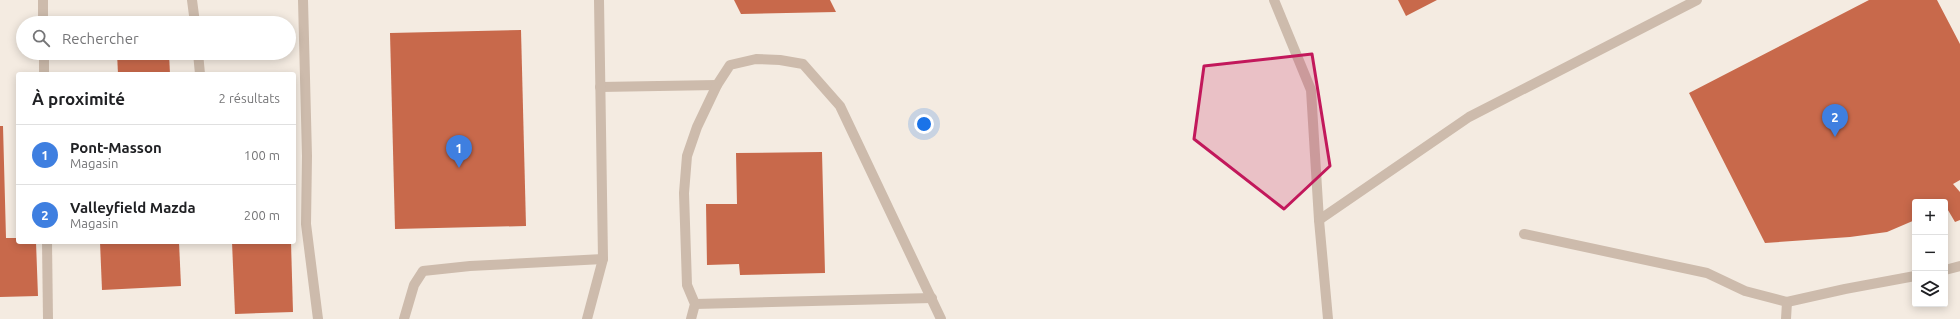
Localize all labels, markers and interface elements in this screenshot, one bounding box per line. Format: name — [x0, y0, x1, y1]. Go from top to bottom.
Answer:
search box — [16, 16, 296, 60]
icon: search — [30, 27, 52, 49]
text: Rechercher — [62, 30, 139, 47]
text: À proximité — [32, 89, 125, 108]
text: 2 résultats — [219, 91, 280, 105]
pin: 2 — [1822, 104, 1848, 137]
your location — [914, 114, 934, 134]
pin: 1 — [446, 135, 472, 168]
text: Pont-Masson — [70, 139, 162, 156]
text: 1 — [41, 148, 49, 162]
text: 100 m — [244, 148, 280, 162]
text: Magasin — [70, 156, 118, 170]
text: Valleyfield Mazda — [70, 199, 196, 216]
map controls — [1912, 199, 1948, 307]
button: + — [1912, 199, 1948, 235]
text: 2 — [41, 208, 49, 222]
text: 200 m — [244, 208, 280, 222]
text: Magasin — [70, 216, 118, 230]
button: − — [1912, 235, 1948, 271]
button: layers — [1912, 271, 1948, 307]

